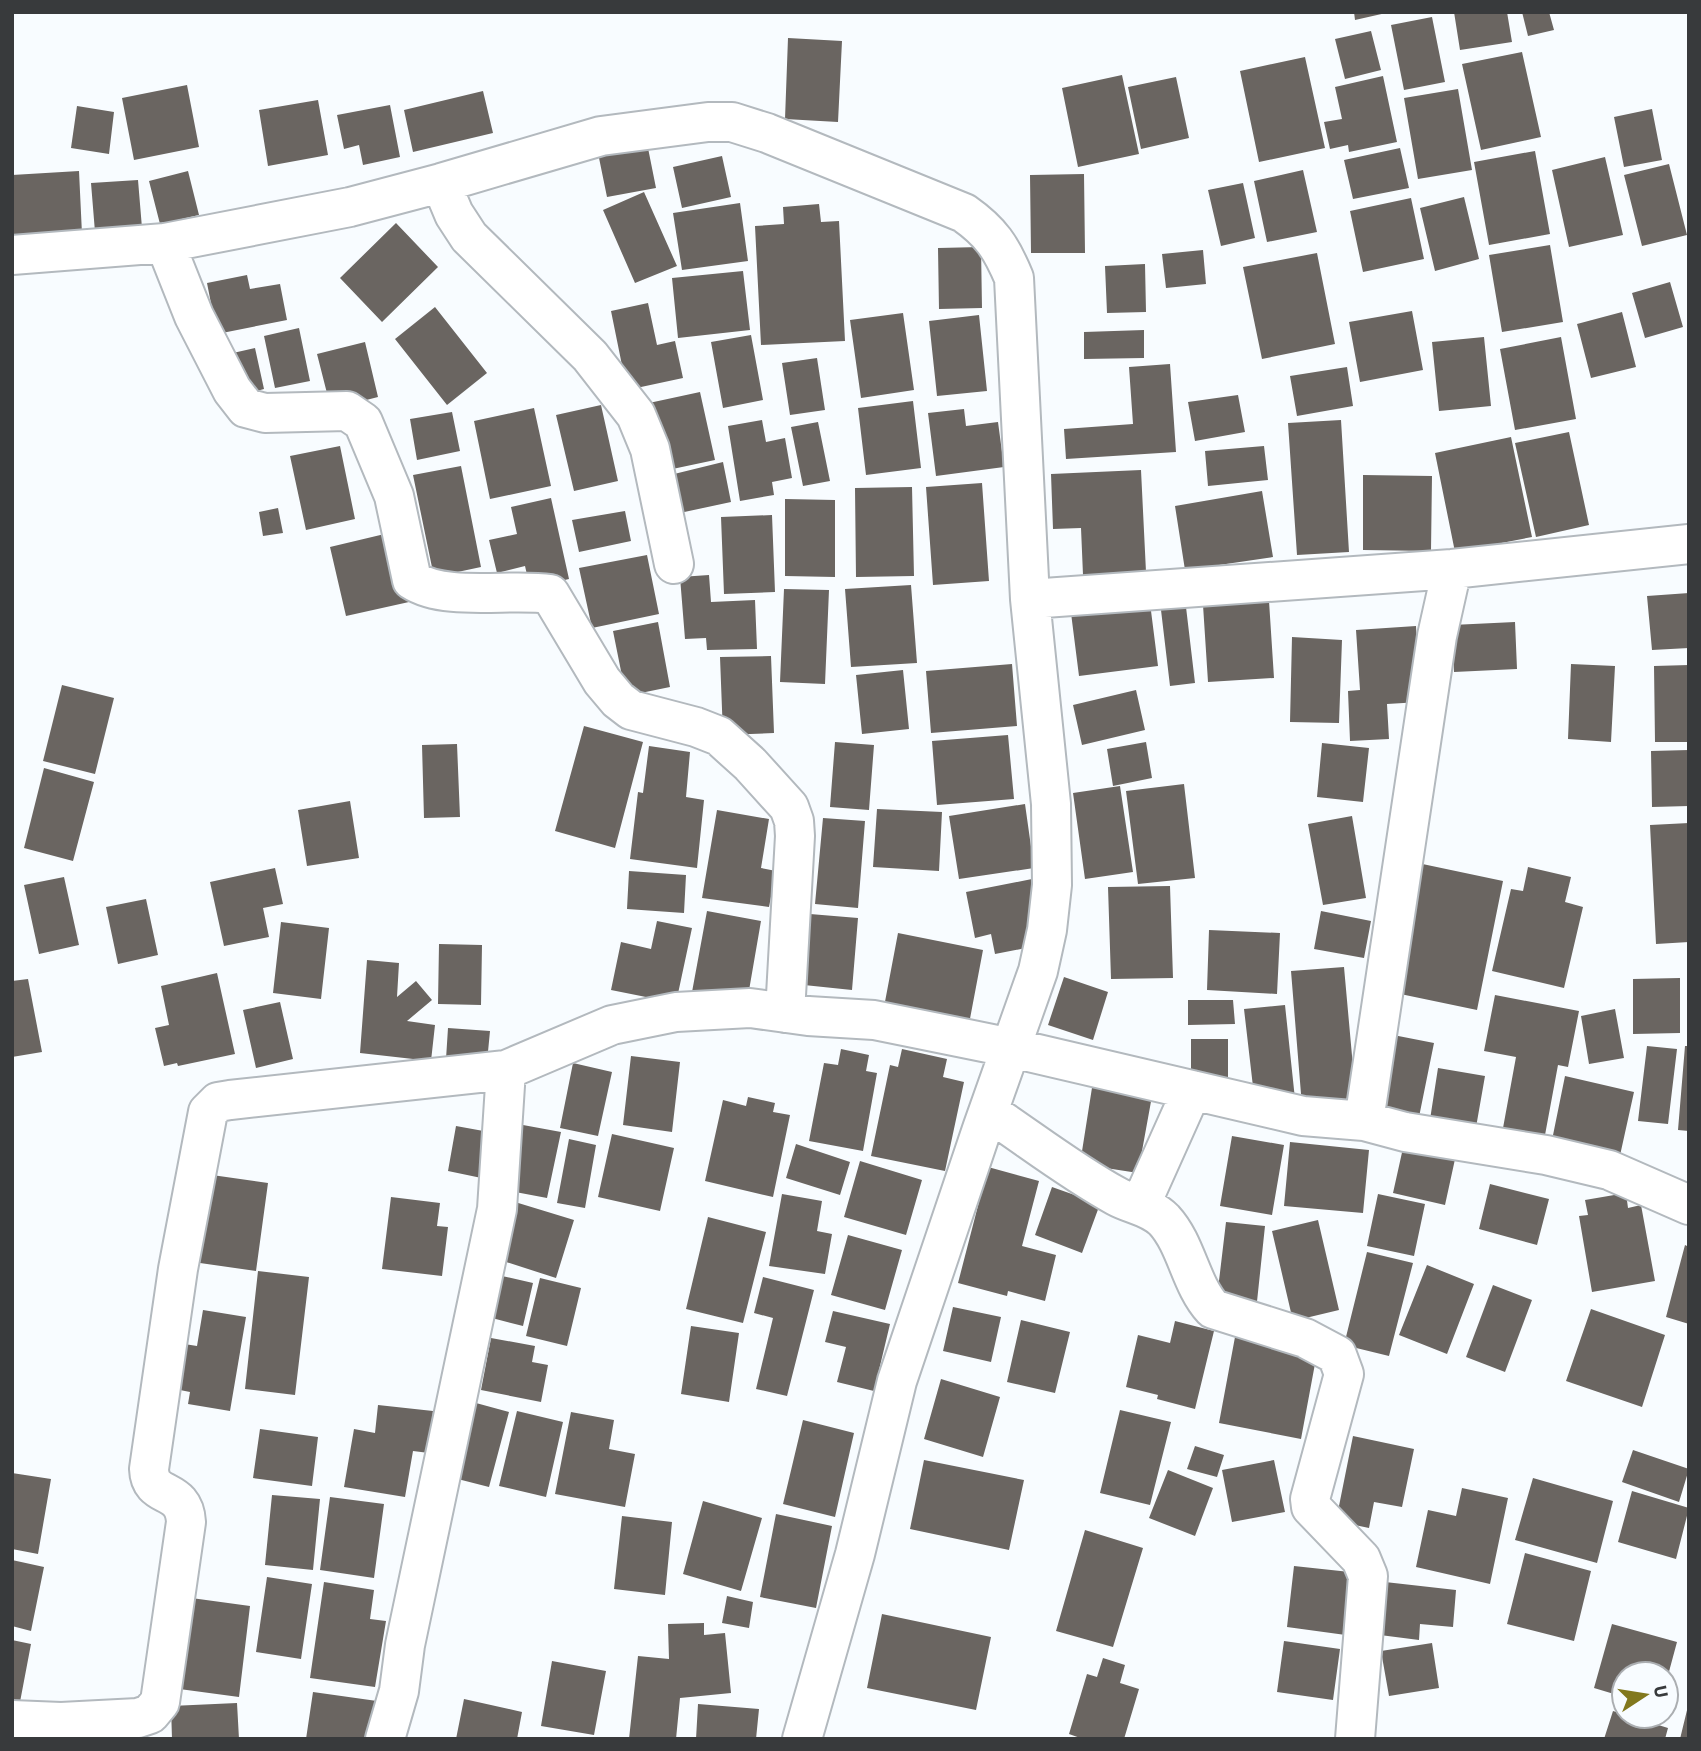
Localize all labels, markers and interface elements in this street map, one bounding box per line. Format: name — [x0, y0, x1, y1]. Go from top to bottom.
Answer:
north arrow — [1610, 1660, 1680, 1730]
text: U — [1646, 1683, 1675, 1701]

